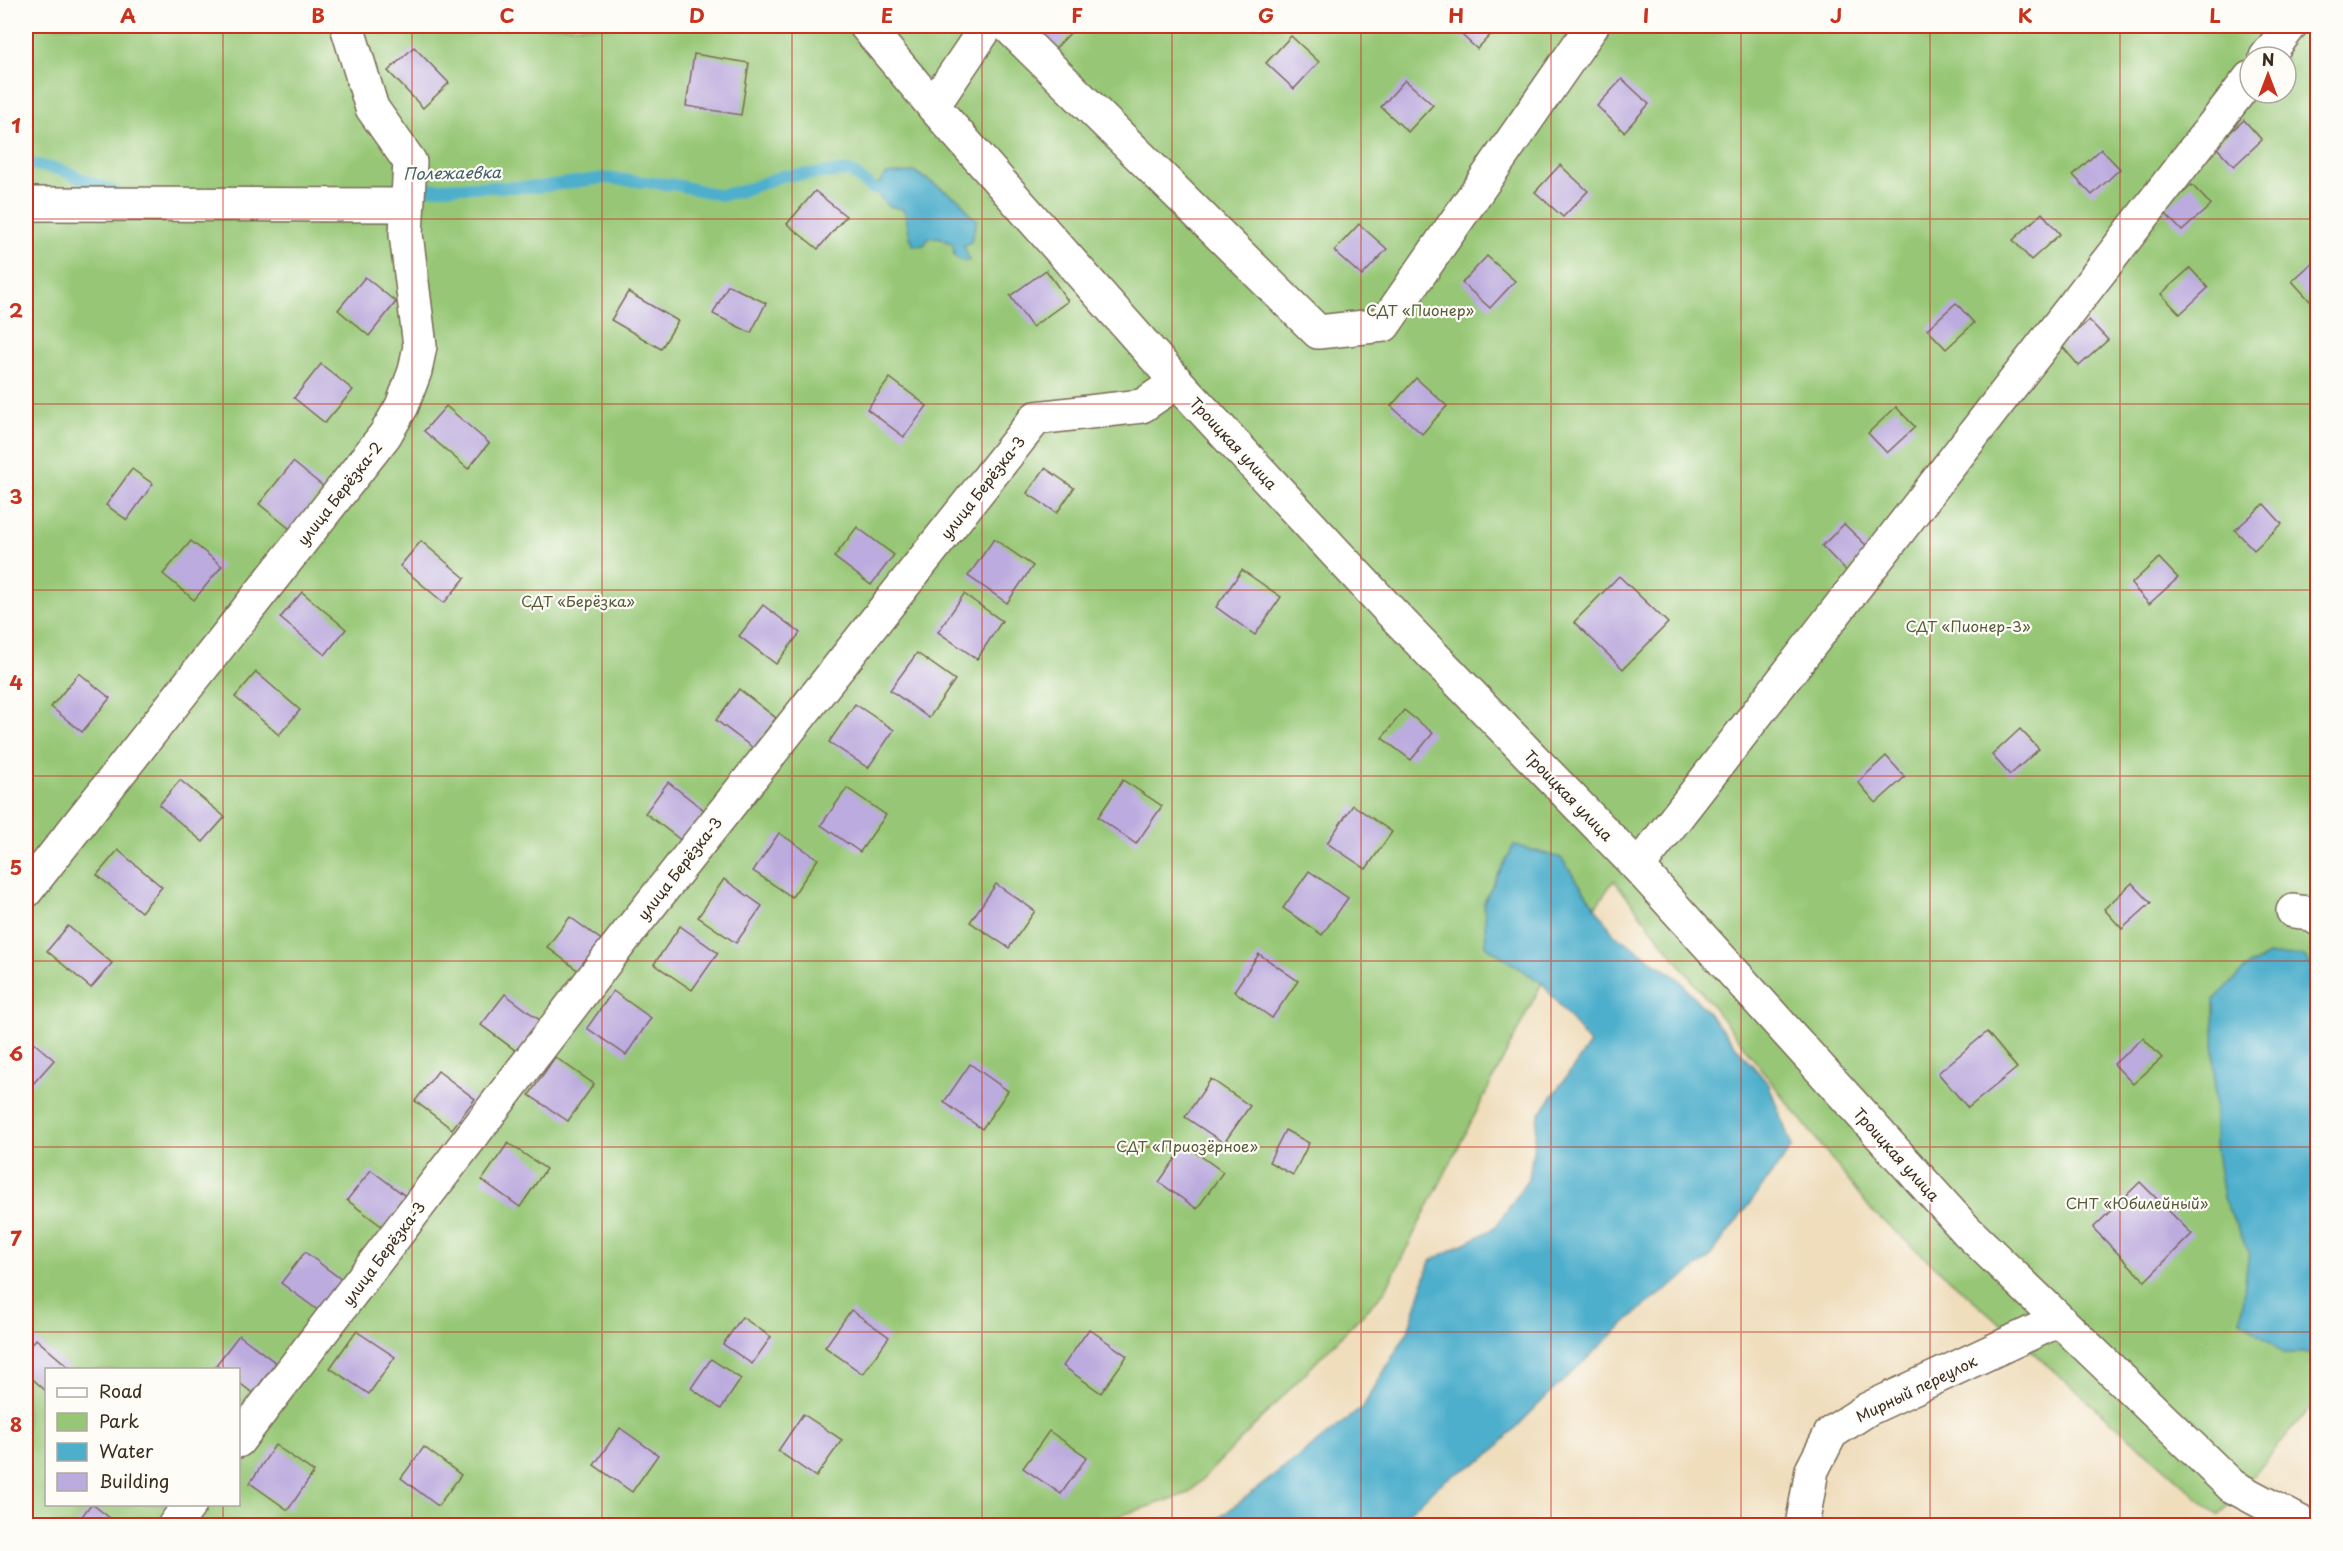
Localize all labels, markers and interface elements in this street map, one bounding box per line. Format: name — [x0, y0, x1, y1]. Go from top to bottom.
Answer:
text: A — [120, 0, 136, 30]
text: B — [311, 0, 325, 30]
text: C — [499, 0, 515, 30]
text: D — [689, 0, 705, 30]
text: E — [881, 0, 893, 30]
text: F — [1071, 0, 1083, 30]
text: G — [1258, 0, 1274, 30]
text: H — [1448, 0, 1464, 30]
text: I — [1643, 0, 1649, 30]
text: J — [1830, 0, 1842, 30]
text: K — [2018, 0, 2033, 30]
text: L — [2209, 0, 2221, 30]
north arrow — [2238, 45, 2298, 105]
text: N — [2262, 47, 2274, 71]
text: 1 — [11, 110, 21, 140]
water label: Полежаевка — [403, 159, 502, 185]
text: 2 — [9, 295, 23, 325]
park label: СДТ «Пионер» — [1366, 298, 1474, 321]
street label: Троицкая улица — [1185, 392, 1283, 495]
street label: улица Берёзка-3 — [934, 430, 1030, 544]
street label: улица Берёзка-2 — [291, 436, 387, 550]
text: 3 — [9, 481, 23, 511]
park label: СДТ «Берёзка» — [521, 589, 635, 612]
park label: СДТ «Пионер-3» — [1906, 614, 2031, 637]
text: 4 — [9, 667, 23, 697]
street label: Троицкая улица — [1519, 744, 1619, 846]
street label: улица Берёзка-3 — [631, 811, 727, 925]
text: 5 — [10, 852, 22, 882]
text: 6 — [9, 1038, 23, 1068]
street label: Троицкая улица — [1849, 1102, 1946, 1206]
park label: СДТ «Приозёрное» — [1116, 1134, 1258, 1157]
park label: СНТ «Юбилейный» — [2066, 1191, 2209, 1214]
street label: улица Берёзка-3 — [336, 1196, 430, 1310]
text: 7 — [10, 1223, 22, 1253]
street label: Мирный переулок — [1852, 1349, 1980, 1427]
legend — [45, 1368, 240, 1506]
text: Road — [99, 1377, 143, 1404]
text: Park — [99, 1407, 139, 1434]
text: 8 — [10, 1409, 22, 1439]
text: Water — [99, 1437, 154, 1464]
text: Building — [99, 1467, 169, 1494]

